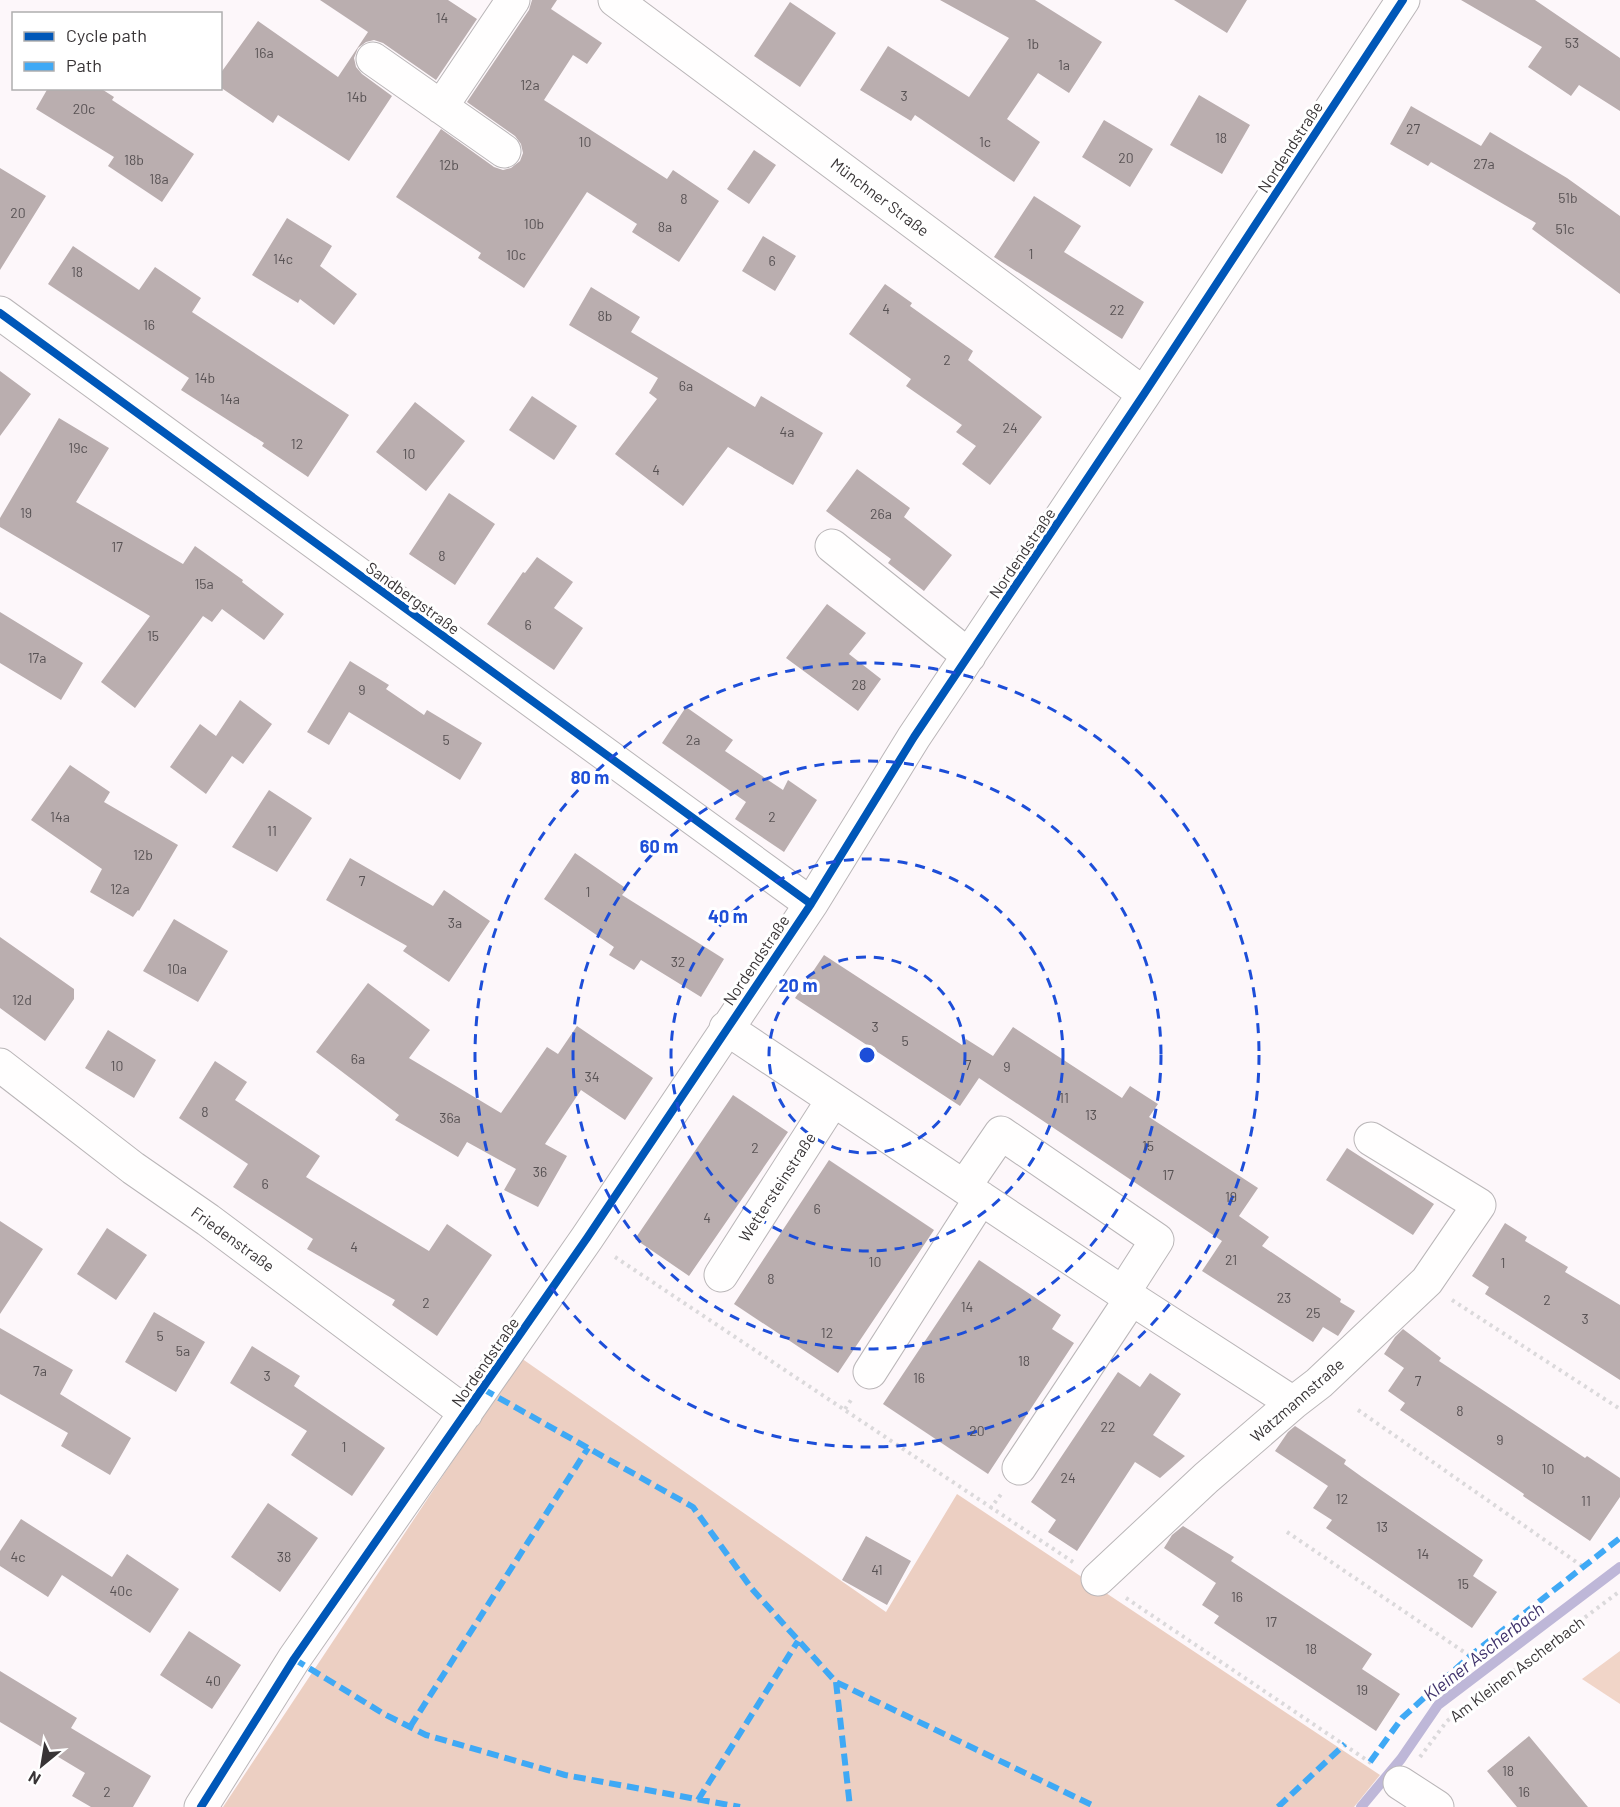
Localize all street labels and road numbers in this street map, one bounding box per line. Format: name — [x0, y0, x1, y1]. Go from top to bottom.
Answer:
street label: Nordendstraße — [1253, 98, 1326, 196]
street label: Münchner Straße — [827, 153, 933, 240]
street label: Nordendstraße — [984, 504, 1059, 601]
street label: Sandbergstraße — [363, 557, 464, 638]
street label: Nordendstraße — [718, 911, 793, 1008]
street label: Wettersteinstraße — [734, 1128, 819, 1245]
street label: Friedenstraße — [188, 1202, 279, 1275]
street label: Nordendstraße — [447, 1313, 522, 1410]
street label: Watzmannstraße — [1246, 1354, 1347, 1445]
street label: Am Kleinen Ascherbach — [1446, 1612, 1588, 1725]

